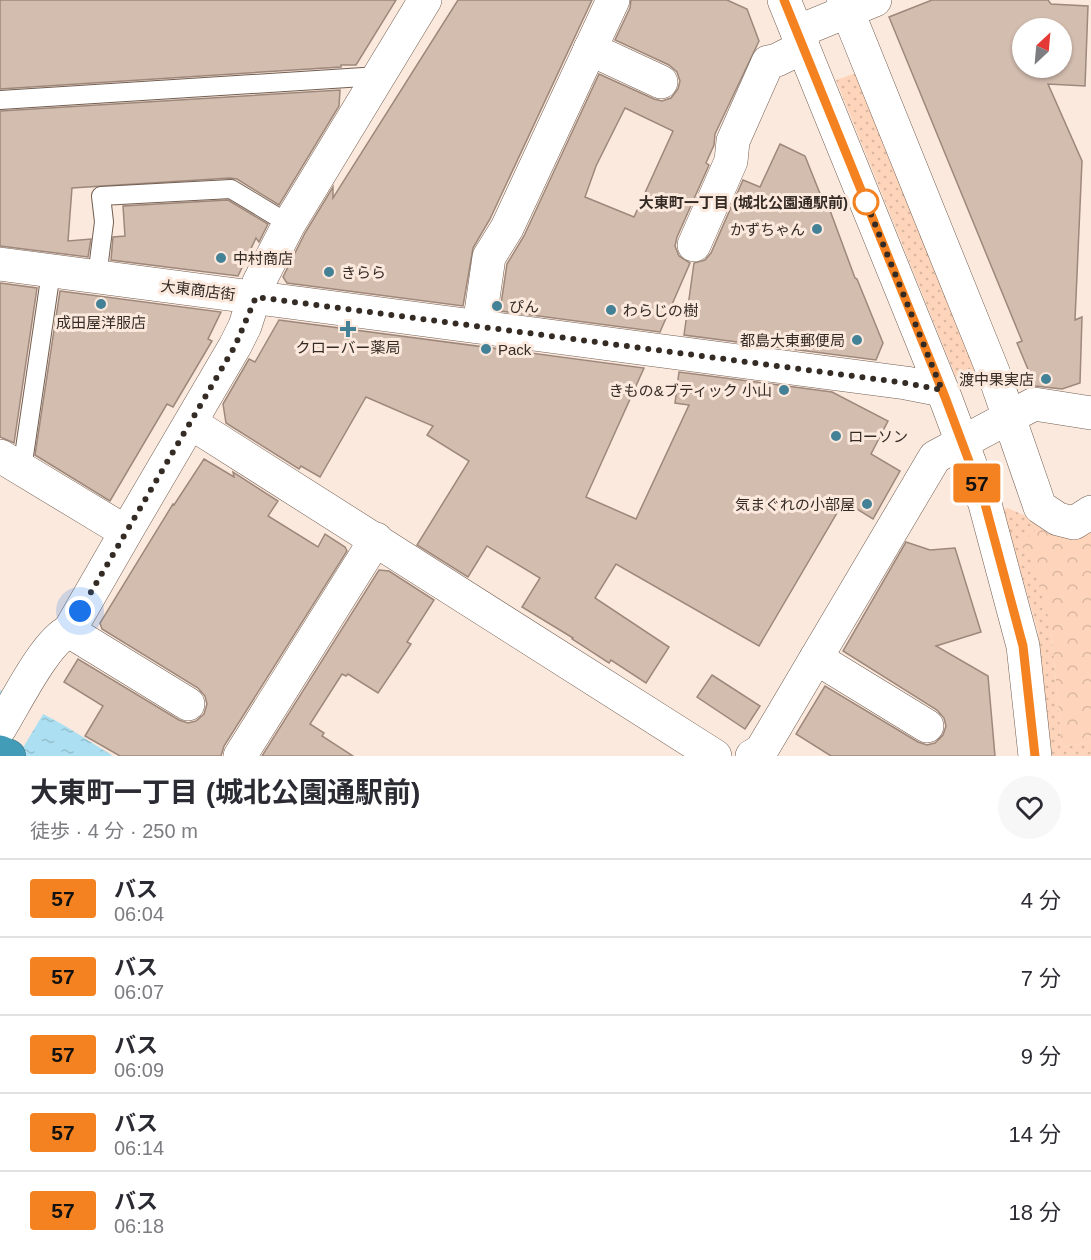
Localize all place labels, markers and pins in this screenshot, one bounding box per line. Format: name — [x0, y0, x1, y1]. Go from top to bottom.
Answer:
marker: 大東町一丁目 (城北公園通駅前) — [853, 189, 879, 215]
place label: 大東町一丁目 (城北公園通駅前) — [639, 194, 848, 211]
place label: かずちゃん — [730, 221, 805, 238]
marker: かずちゃん — [810, 222, 824, 236]
place label: 中村商店 — [233, 250, 293, 267]
marker: 中村商店 — [214, 251, 228, 265]
place label: きらら — [341, 264, 386, 281]
marker: きらら — [322, 265, 336, 279]
marker: 成田屋洋服店 — [94, 297, 108, 311]
place label: ぴん — [509, 298, 539, 315]
marker: ぴん — [490, 299, 504, 313]
place label: わらじの樹 — [623, 302, 698, 319]
marker: わらじの樹 — [604, 303, 618, 317]
place label: 成田屋洋服店 — [56, 314, 146, 331]
marker: クローバー薬局 — [341, 322, 355, 336]
place label: 都島大東郵便局 — [740, 332, 845, 349]
marker: 都島大東郵便局 — [850, 333, 864, 347]
place label: クローバー薬局 — [296, 339, 400, 356]
place label: Pack — [498, 341, 532, 358]
marker: Pack — [479, 342, 493, 356]
place label: 渡中果実店 — [959, 371, 1034, 388]
marker: 渡中果実店 — [1039, 372, 1053, 386]
place label: きもの&ブティック 小山 — [609, 382, 772, 399]
marker: きもの&ブティック 小山 — [777, 383, 791, 397]
place label: ローソン — [848, 428, 908, 445]
marker: ローソン — [829, 429, 843, 443]
place label: 気まぐれの小部屋 — [735, 496, 855, 513]
marker: 気まぐれの小部屋 — [860, 497, 874, 511]

